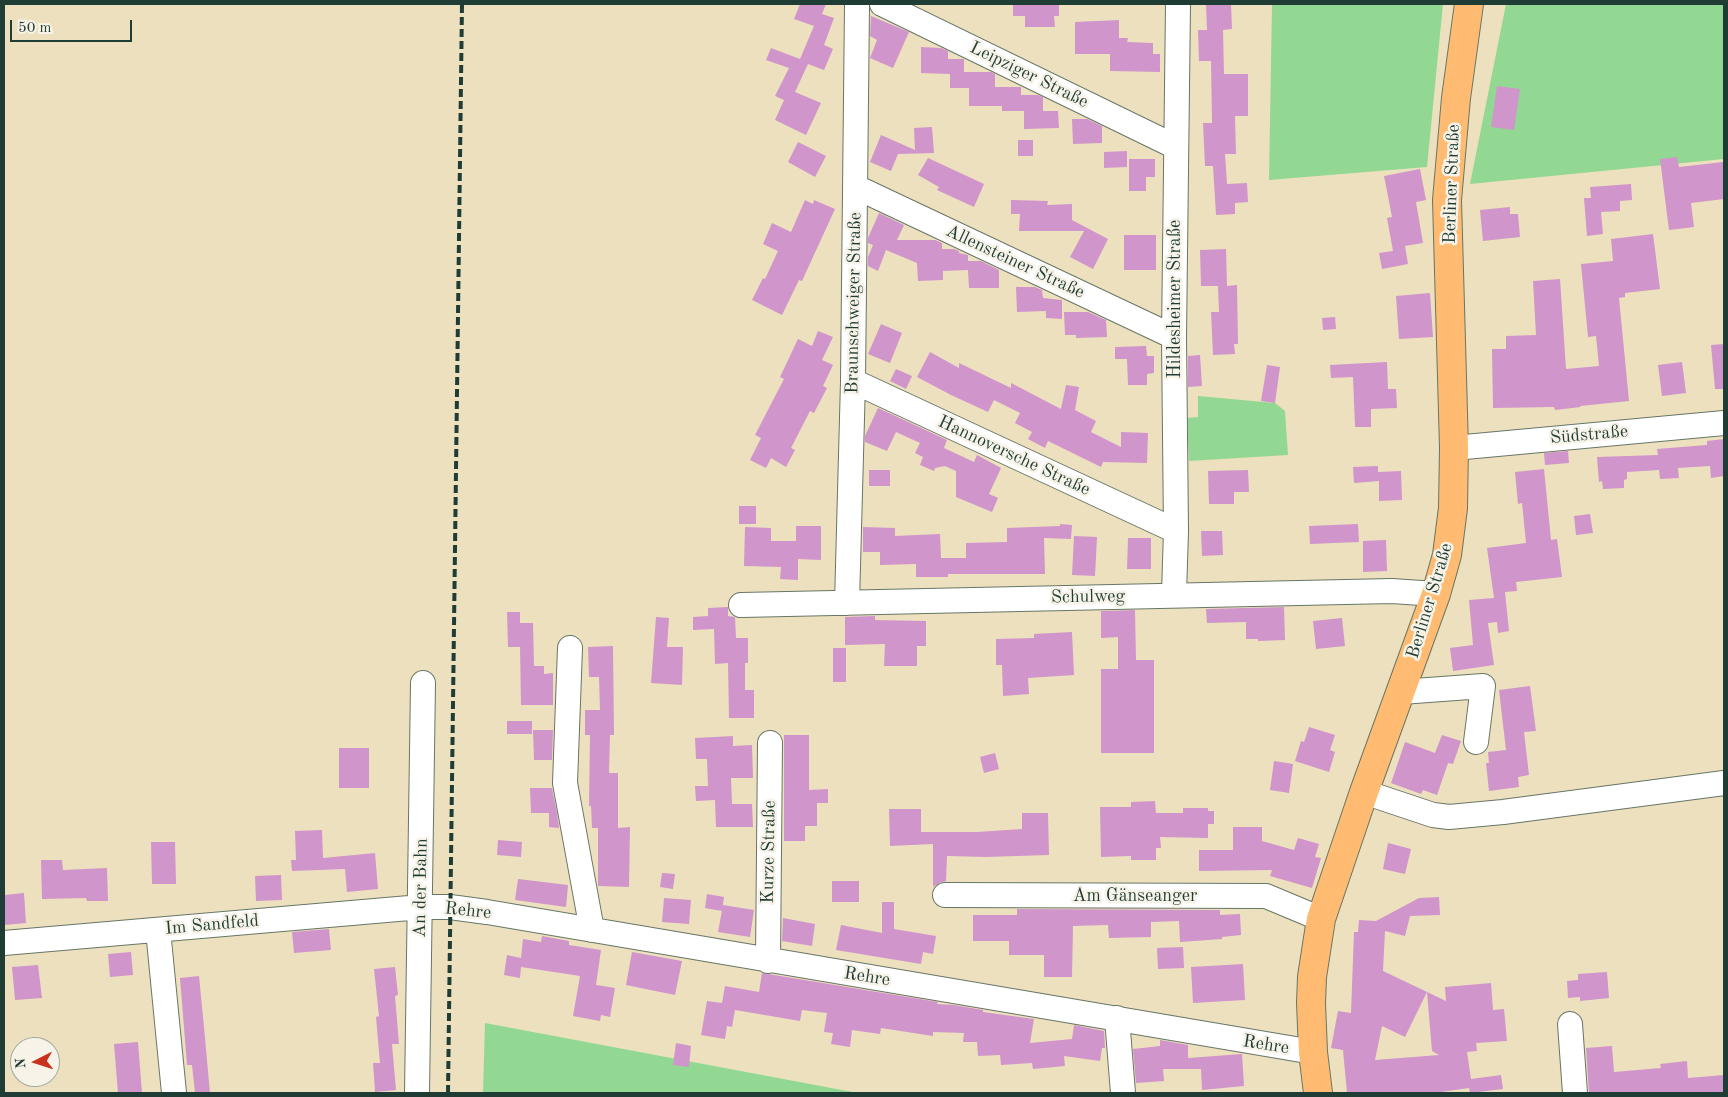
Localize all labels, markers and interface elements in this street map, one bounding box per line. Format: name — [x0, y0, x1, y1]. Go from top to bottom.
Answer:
scale bar — [12, 10, 135, 42]
text: 50 m — [18, 21, 52, 36]
street label: Leipziger Straße — [966, 37, 1092, 113]
street label: Berliner Straße — [1439, 124, 1465, 244]
street label: Braunschweiger Straße — [842, 212, 866, 394]
street label: Allensteiner Straße — [942, 220, 1088, 304]
street label: Hildesheimer Straße — [1164, 220, 1186, 378]
street label: Hannoversche Straße — [935, 411, 1093, 501]
street label: Südstraße — [1549, 421, 1629, 449]
street label: Berliner Straße — [1402, 541, 1458, 661]
street label: Schulweg — [1051, 586, 1125, 608]
street label: Kurze Straße — [757, 800, 781, 904]
street label: An der Bahn — [409, 838, 433, 938]
street label: Am Gänseanger — [1073, 885, 1197, 907]
street label: Rehre — [444, 898, 492, 924]
street label: Im Sandfeld — [164, 910, 260, 940]
street label: Rehre — [842, 963, 892, 991]
street label: Rehre — [1241, 1031, 1291, 1059]
north arrow — [10, 1037, 60, 1087]
text: N — [14, 1057, 28, 1069]

